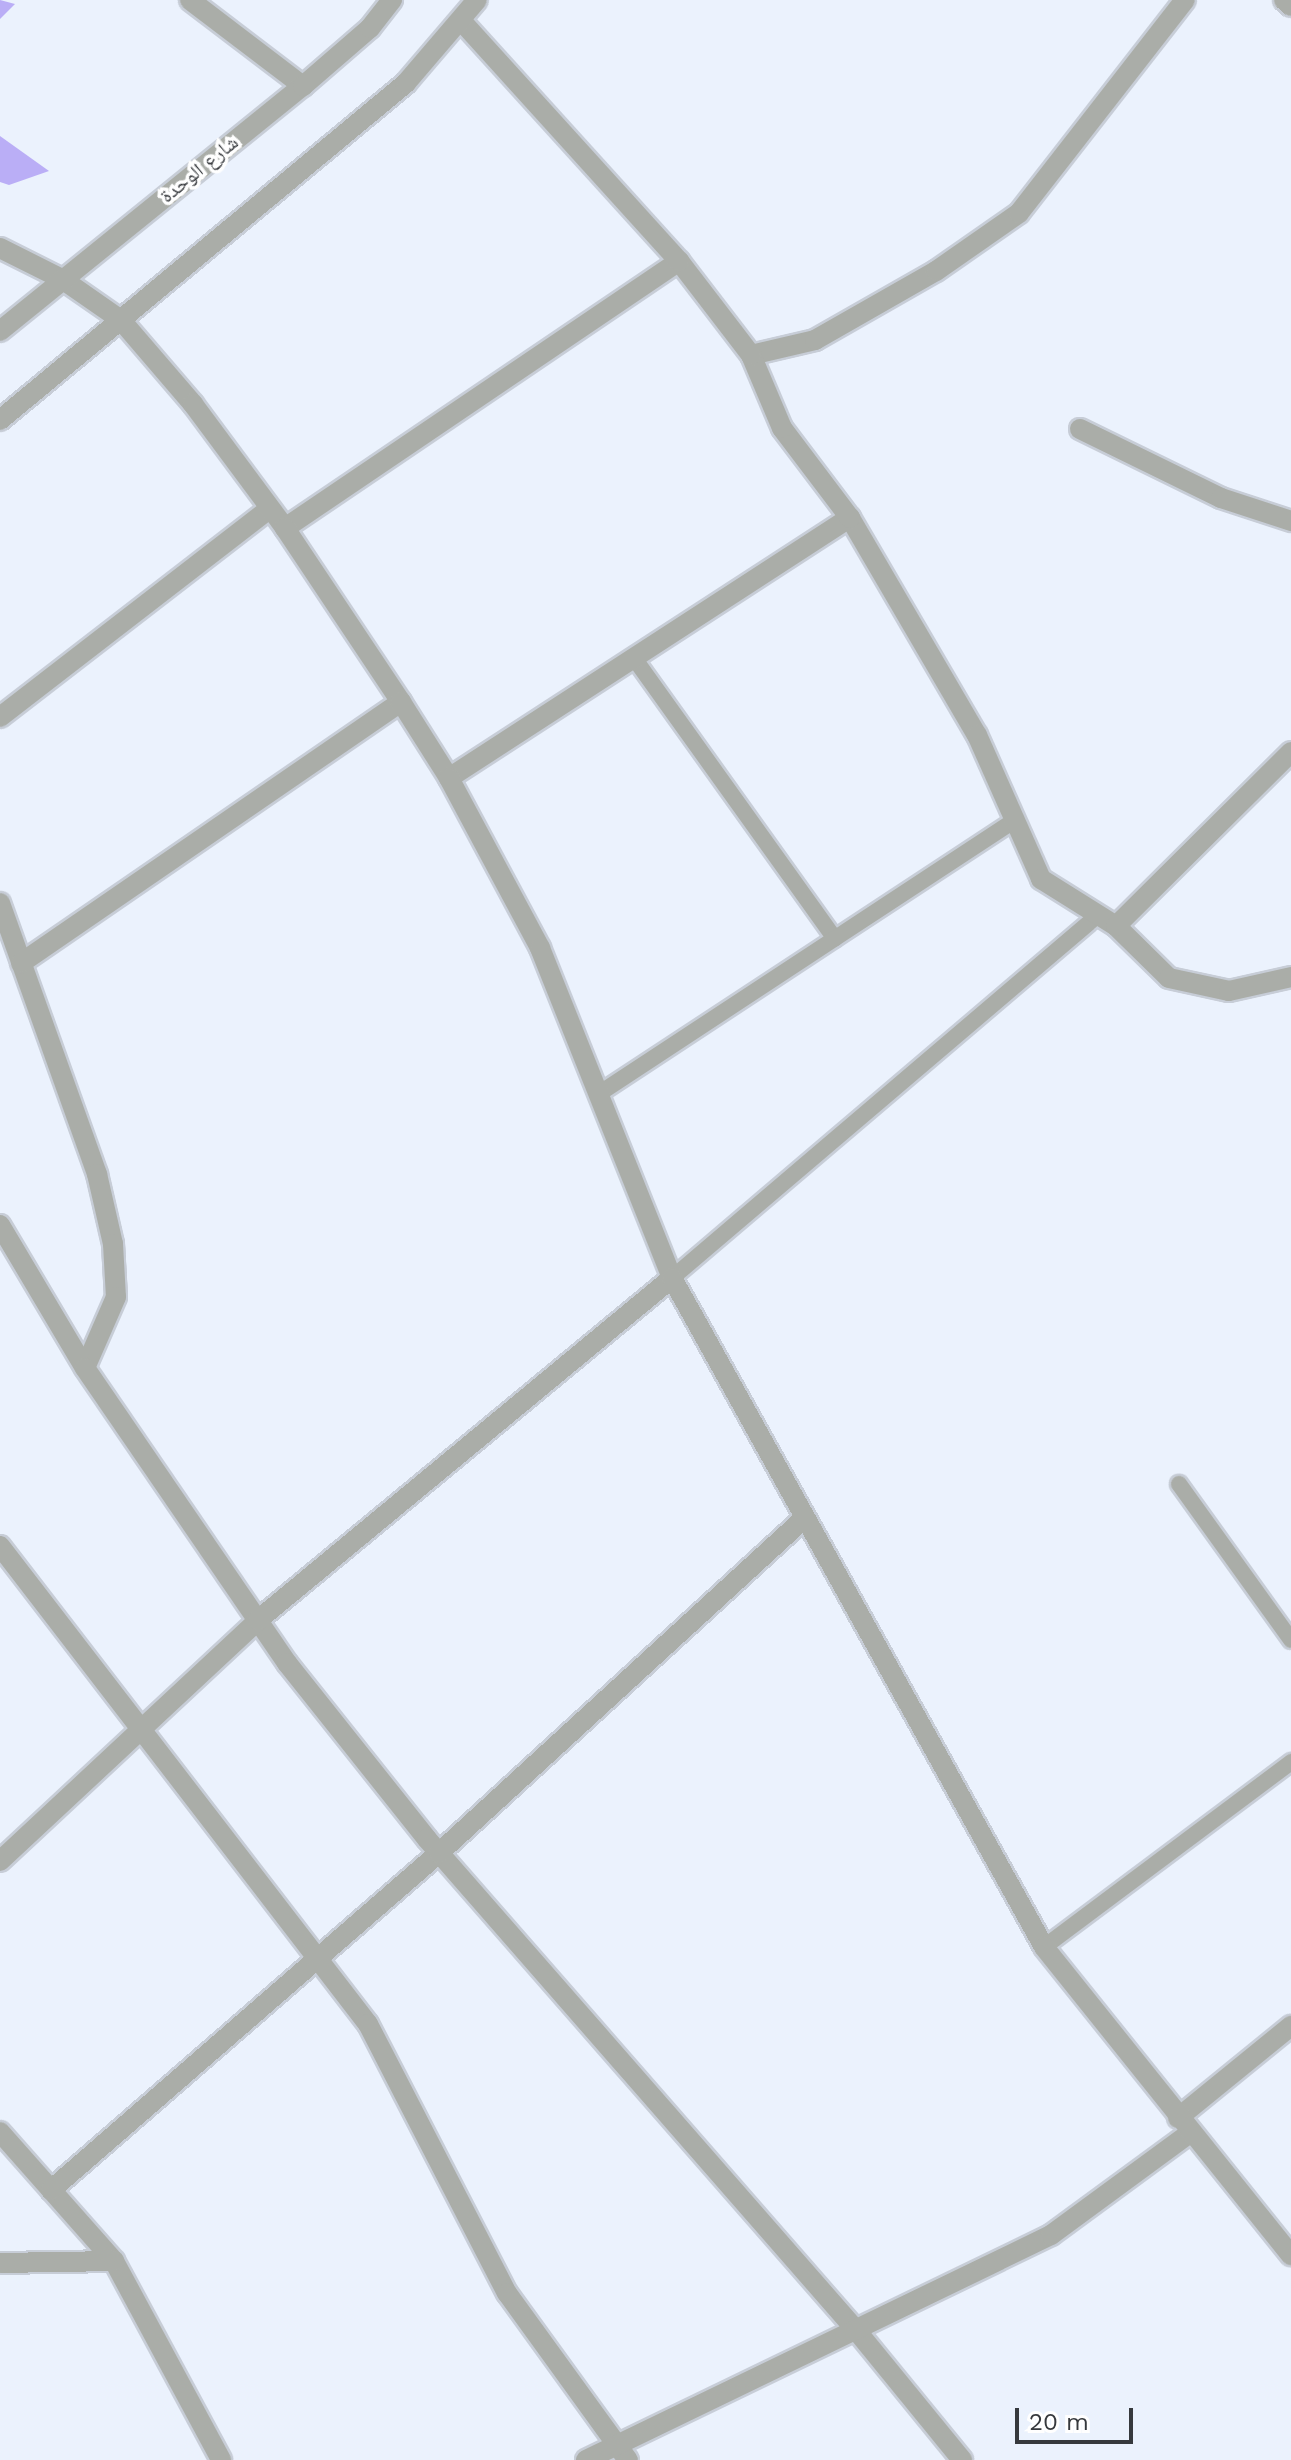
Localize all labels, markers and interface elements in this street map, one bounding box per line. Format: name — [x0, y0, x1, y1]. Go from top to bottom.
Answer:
street label: شارع الوحدة — [155, 130, 243, 208]
scale bar — [1019, 2392, 1137, 2442]
text: 20 m — [1029, 2408, 1089, 2436]

